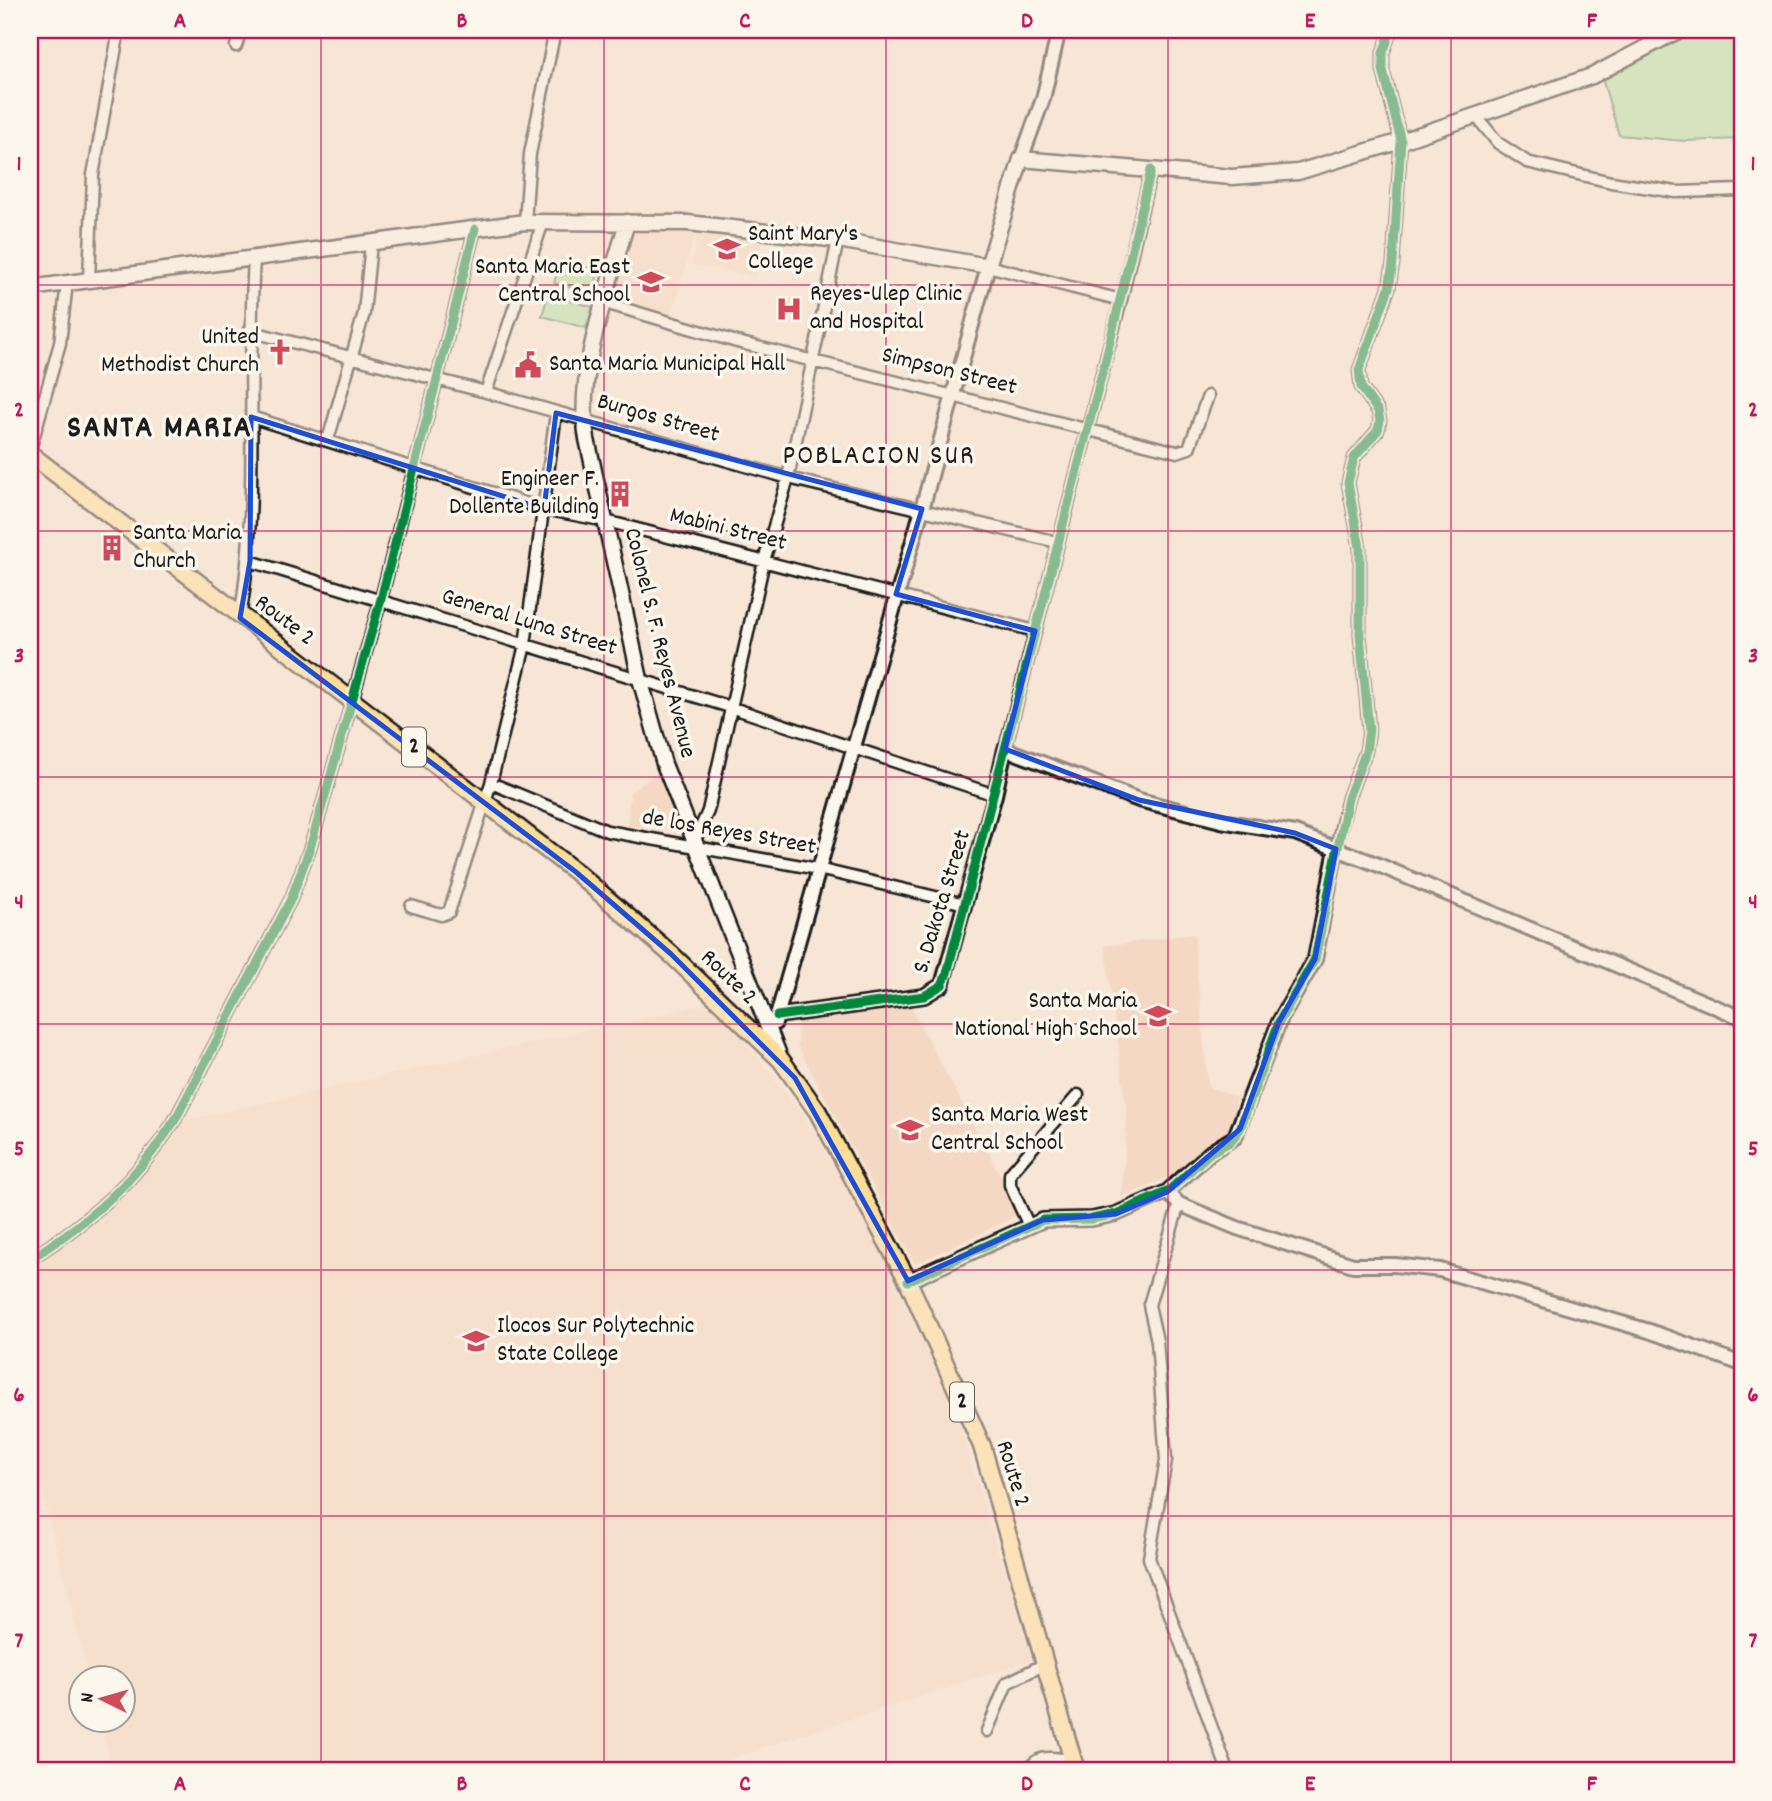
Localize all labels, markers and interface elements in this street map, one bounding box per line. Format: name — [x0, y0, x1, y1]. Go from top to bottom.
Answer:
text: A — [174, 6, 186, 39]
text: B — [457, 6, 468, 39]
text: C — [739, 6, 751, 39]
text: D — [1021, 6, 1033, 39]
text: E — [1305, 6, 1316, 39]
text: F — [1587, 6, 1598, 39]
text: 1 — [16, 149, 22, 182]
text: 1 — [1750, 149, 1756, 182]
place label: Saint Mary's College — [748, 218, 858, 280]
school or university icon: Saint Mary's College — [712, 234, 742, 264]
place label: Santa Maria East Central School — [475, 251, 630, 313]
school or university icon: Santa Maria East Central School — [636, 267, 666, 297]
place label: Reyes-Ulep Clinic and Hospital — [810, 278, 962, 340]
hospital icon: Reyes-Ulep Clinic and Hospital — [774, 294, 804, 324]
place label: United Methodist Church — [101, 321, 259, 383]
church icon: United Methodist Church — [265, 337, 295, 367]
street label: Simpson Street — [878, 339, 1020, 405]
place label: Santa Maria Municipal Hall — [549, 348, 786, 382]
public building icon: Santa Maria Municipal Hall — [513, 350, 543, 380]
street label: Burgos Street — [593, 385, 723, 453]
text: 2 — [14, 395, 24, 428]
text: 2 — [1748, 395, 1758, 428]
district label: SANTA MARIA — [67, 407, 253, 453]
district label: POBLACION SUR — [782, 438, 976, 478]
place label: Engineer F. Dollente Building — [449, 463, 599, 525]
building icon: Engineer F. Dollente Building — [605, 479, 635, 509]
street label: Mabini Street — [666, 499, 790, 561]
place label: Santa Maria Church — [133, 517, 242, 579]
street label: Colonel S. F. Reyes Avenue — [614, 524, 704, 762]
building icon: Santa Maria Church — [97, 533, 127, 563]
street label: General Luna Street — [437, 580, 621, 666]
street label: Route 2 — [247, 587, 321, 655]
text: 3 — [14, 641, 24, 674]
text: 3 — [1748, 641, 1758, 674]
road number: 2 — [402, 727, 426, 766]
street label: de los Reyes Street — [640, 801, 819, 865]
street label: S. Dakota Street — [905, 826, 981, 978]
text: 4 — [14, 887, 24, 920]
text: 4 — [1748, 887, 1758, 920]
street label: Route 2 — [692, 942, 764, 1014]
place label: Santa Maria National High School — [954, 985, 1138, 1047]
school or university icon: Santa Maria National High School — [1143, 1001, 1173, 1031]
place label: Santa Maria West Central School — [931, 1099, 1088, 1161]
school or university icon: Santa Maria West Central School — [895, 1115, 925, 1145]
text: 5 — [14, 1134, 24, 1167]
text: 5 — [1748, 1134, 1758, 1167]
place label: Ilocos Sur Polytechnic State College — [497, 1310, 694, 1372]
school or university icon: Ilocos Sur Polytechnic State College — [461, 1326, 491, 1356]
text: 6 — [13, 1380, 25, 1413]
text: 6 — [1747, 1380, 1759, 1413]
road number: 2 — [950, 1382, 974, 1422]
street label: Route 2 — [986, 1436, 1038, 1512]
text: 7 — [15, 1626, 24, 1659]
text: 7 — [1749, 1626, 1758, 1659]
north arrow — [66, 1664, 136, 1734]
text: N — [75, 1692, 102, 1704]
text: A — [174, 1769, 186, 1801]
text: B — [457, 1769, 468, 1801]
text: C — [739, 1769, 751, 1801]
text: D — [1021, 1769, 1033, 1801]
text: E — [1305, 1769, 1316, 1801]
text: F — [1587, 1769, 1598, 1801]

